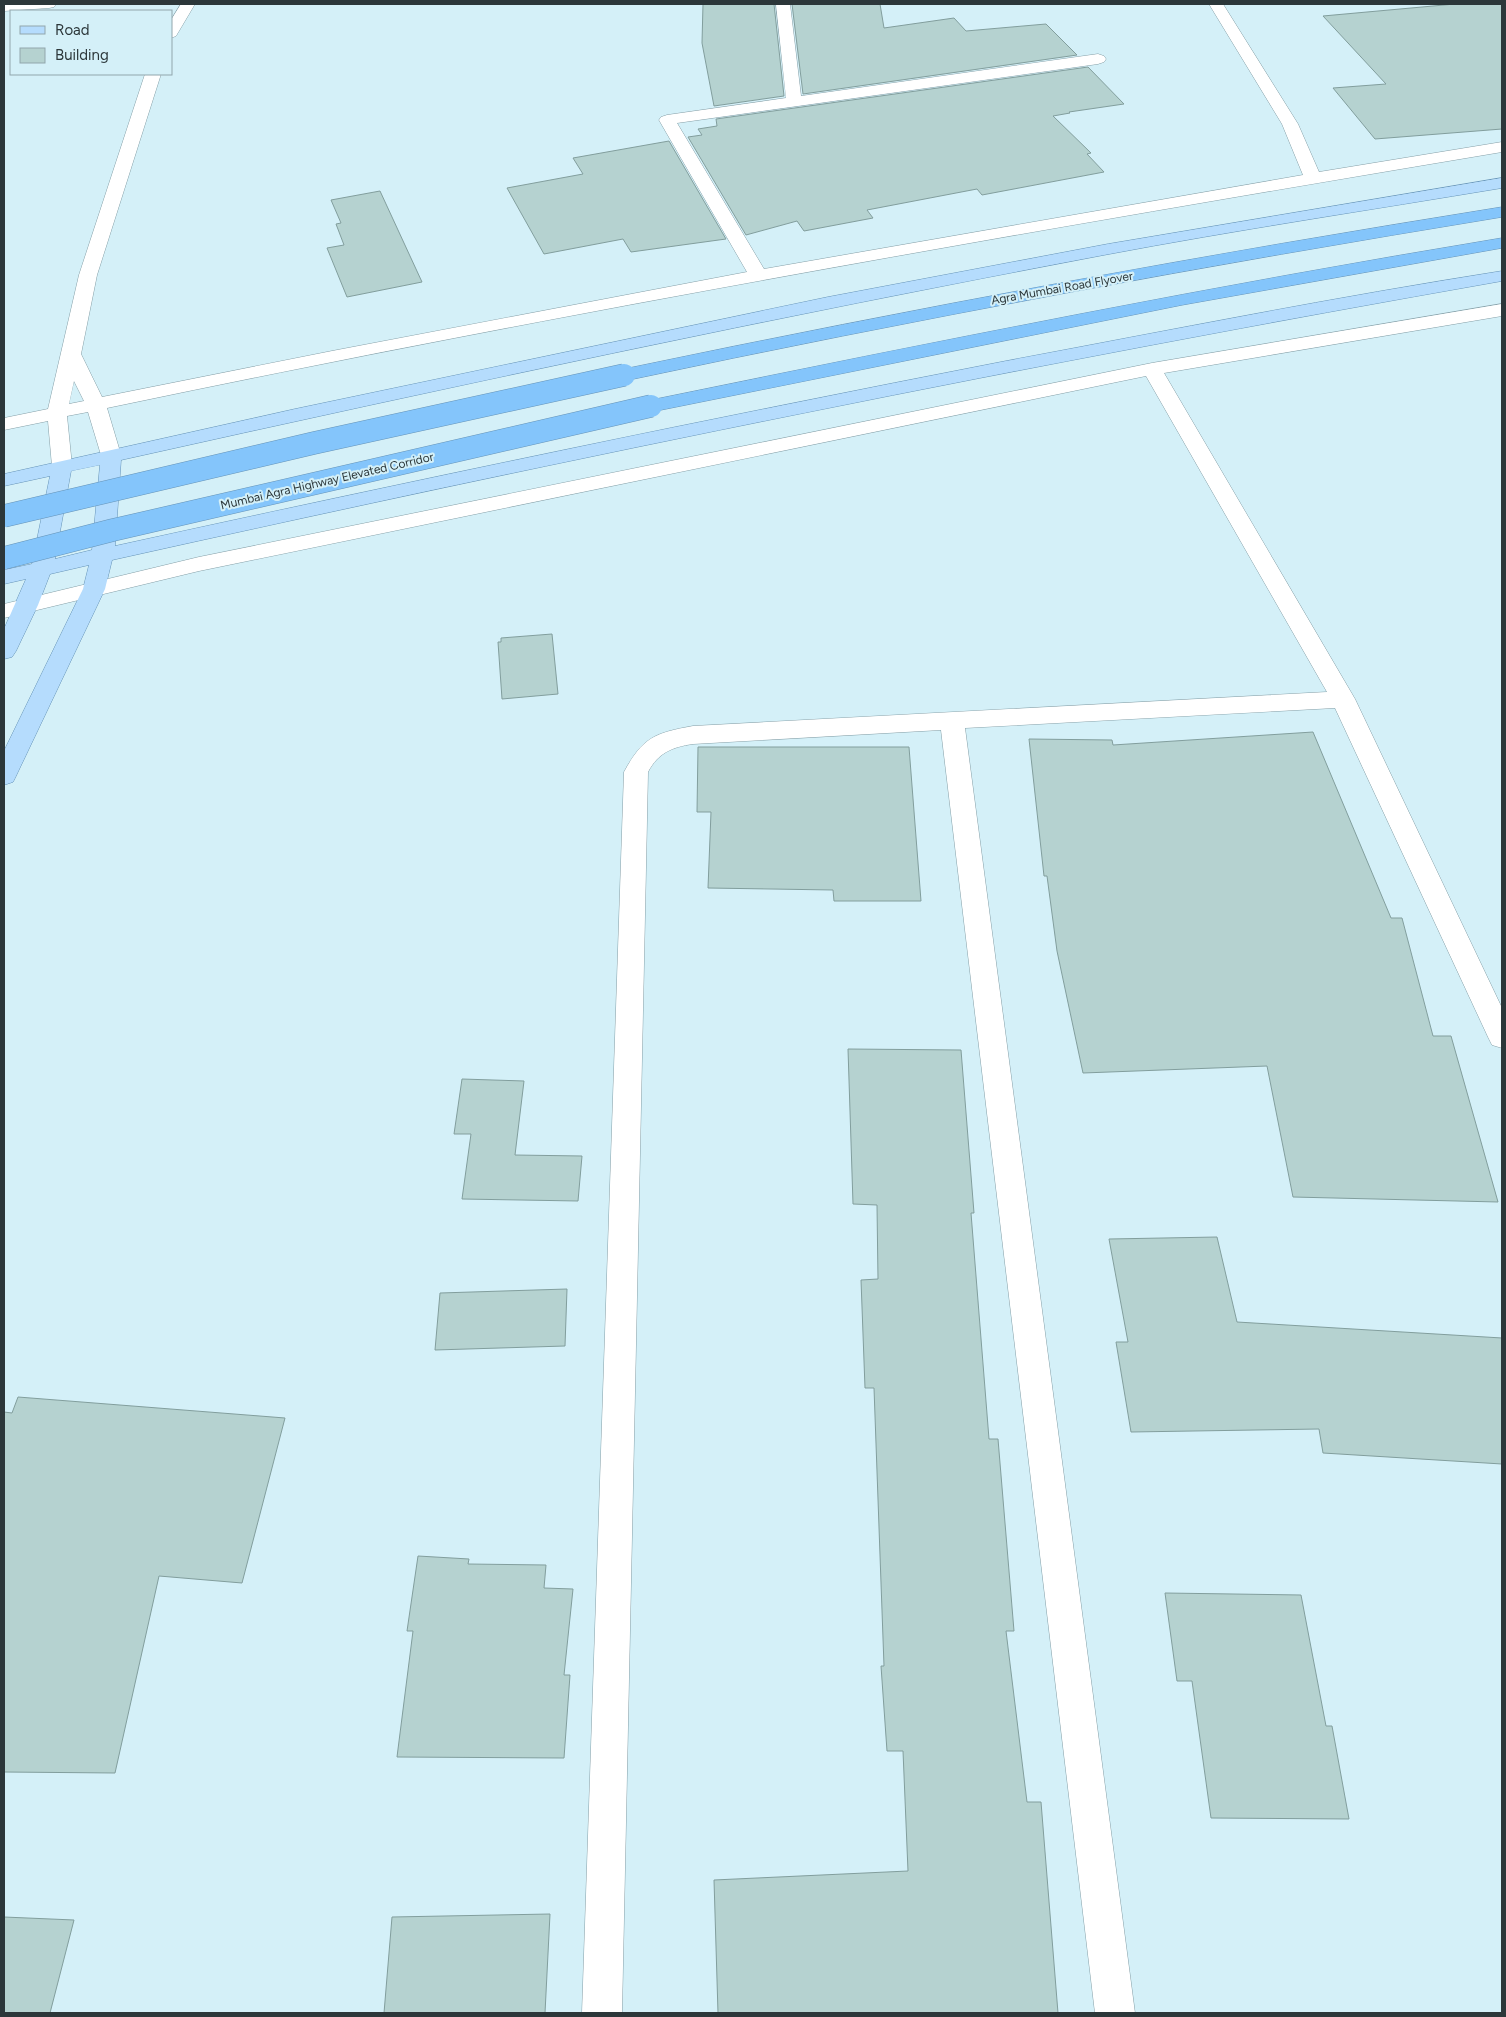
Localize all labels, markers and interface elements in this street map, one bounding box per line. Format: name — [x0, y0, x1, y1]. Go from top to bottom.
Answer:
legend — [10, 10, 172, 75]
text: Road — [55, 21, 90, 39]
text: Building — [55, 46, 109, 64]
street label: Agra Mumbai Road Flyover — [990, 269, 1134, 307]
street label: Mumbai Agra Highway Elevated Corridor — [219, 450, 435, 512]

